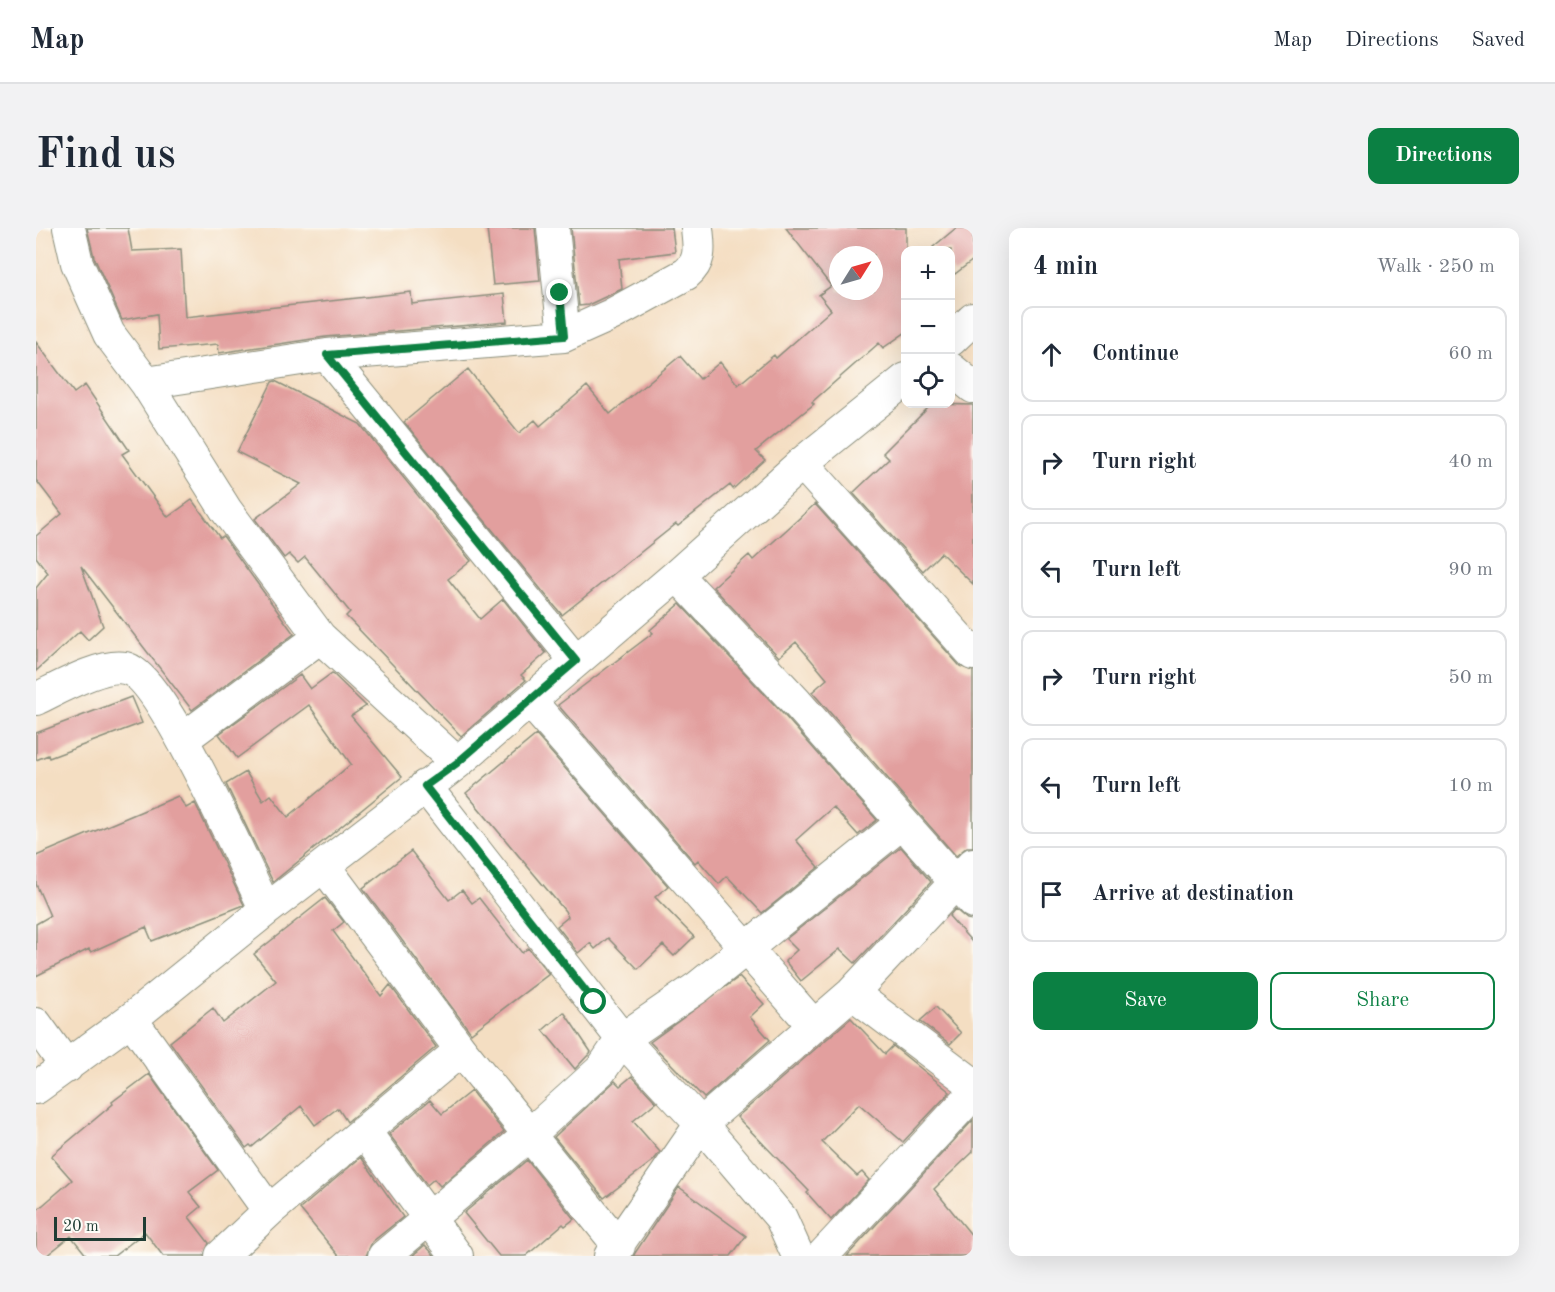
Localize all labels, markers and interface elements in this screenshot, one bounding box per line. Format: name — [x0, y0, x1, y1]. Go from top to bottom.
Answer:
text: Map — [30, 27, 84, 55]
text: Map — [1273, 30, 1312, 51]
text: Directions — [1345, 30, 1439, 51]
text: Saved — [1472, 30, 1525, 51]
button: Directions — [1368, 128, 1519, 184]
text: Find us — [36, 135, 175, 177]
north arrow — [829, 246, 883, 300]
map controls — [901, 246, 955, 408]
button: + — [901, 246, 955, 300]
text: 4 min — [1033, 254, 1098, 280]
text: Walk · 250 m — [1376, 257, 1495, 277]
route end — [546, 279, 572, 305]
button: − — [901, 300, 955, 354]
icon: ahead — [1035, 338, 1068, 371]
text: Continue — [1092, 343, 1179, 365]
text: 60 m — [1448, 344, 1493, 364]
button: locate — [901, 354, 955, 408]
icon: right — [1035, 446, 1068, 479]
text: Turn right — [1092, 451, 1196, 473]
text: 40 m — [1448, 452, 1493, 472]
icon: left — [1035, 554, 1068, 587]
text: Turn left — [1092, 559, 1181, 581]
text: 90 m — [1448, 560, 1493, 580]
icon: right — [1035, 662, 1068, 695]
text: Turn right — [1092, 667, 1196, 689]
text: 50 m — [1448, 668, 1493, 688]
icon: left — [1035, 770, 1068, 803]
text: Turn left — [1092, 775, 1181, 797]
text: 10 m — [1448, 776, 1493, 796]
icon: arrive — [1035, 878, 1068, 911]
text: Arrive at destination — [1092, 883, 1294, 905]
button: Save — [1033, 972, 1258, 1030]
button: Share — [1270, 972, 1495, 1030]
route start — [580, 988, 606, 1014]
scale bar — [54, 1214, 146, 1242]
text: 20 m — [63, 1219, 99, 1235]

